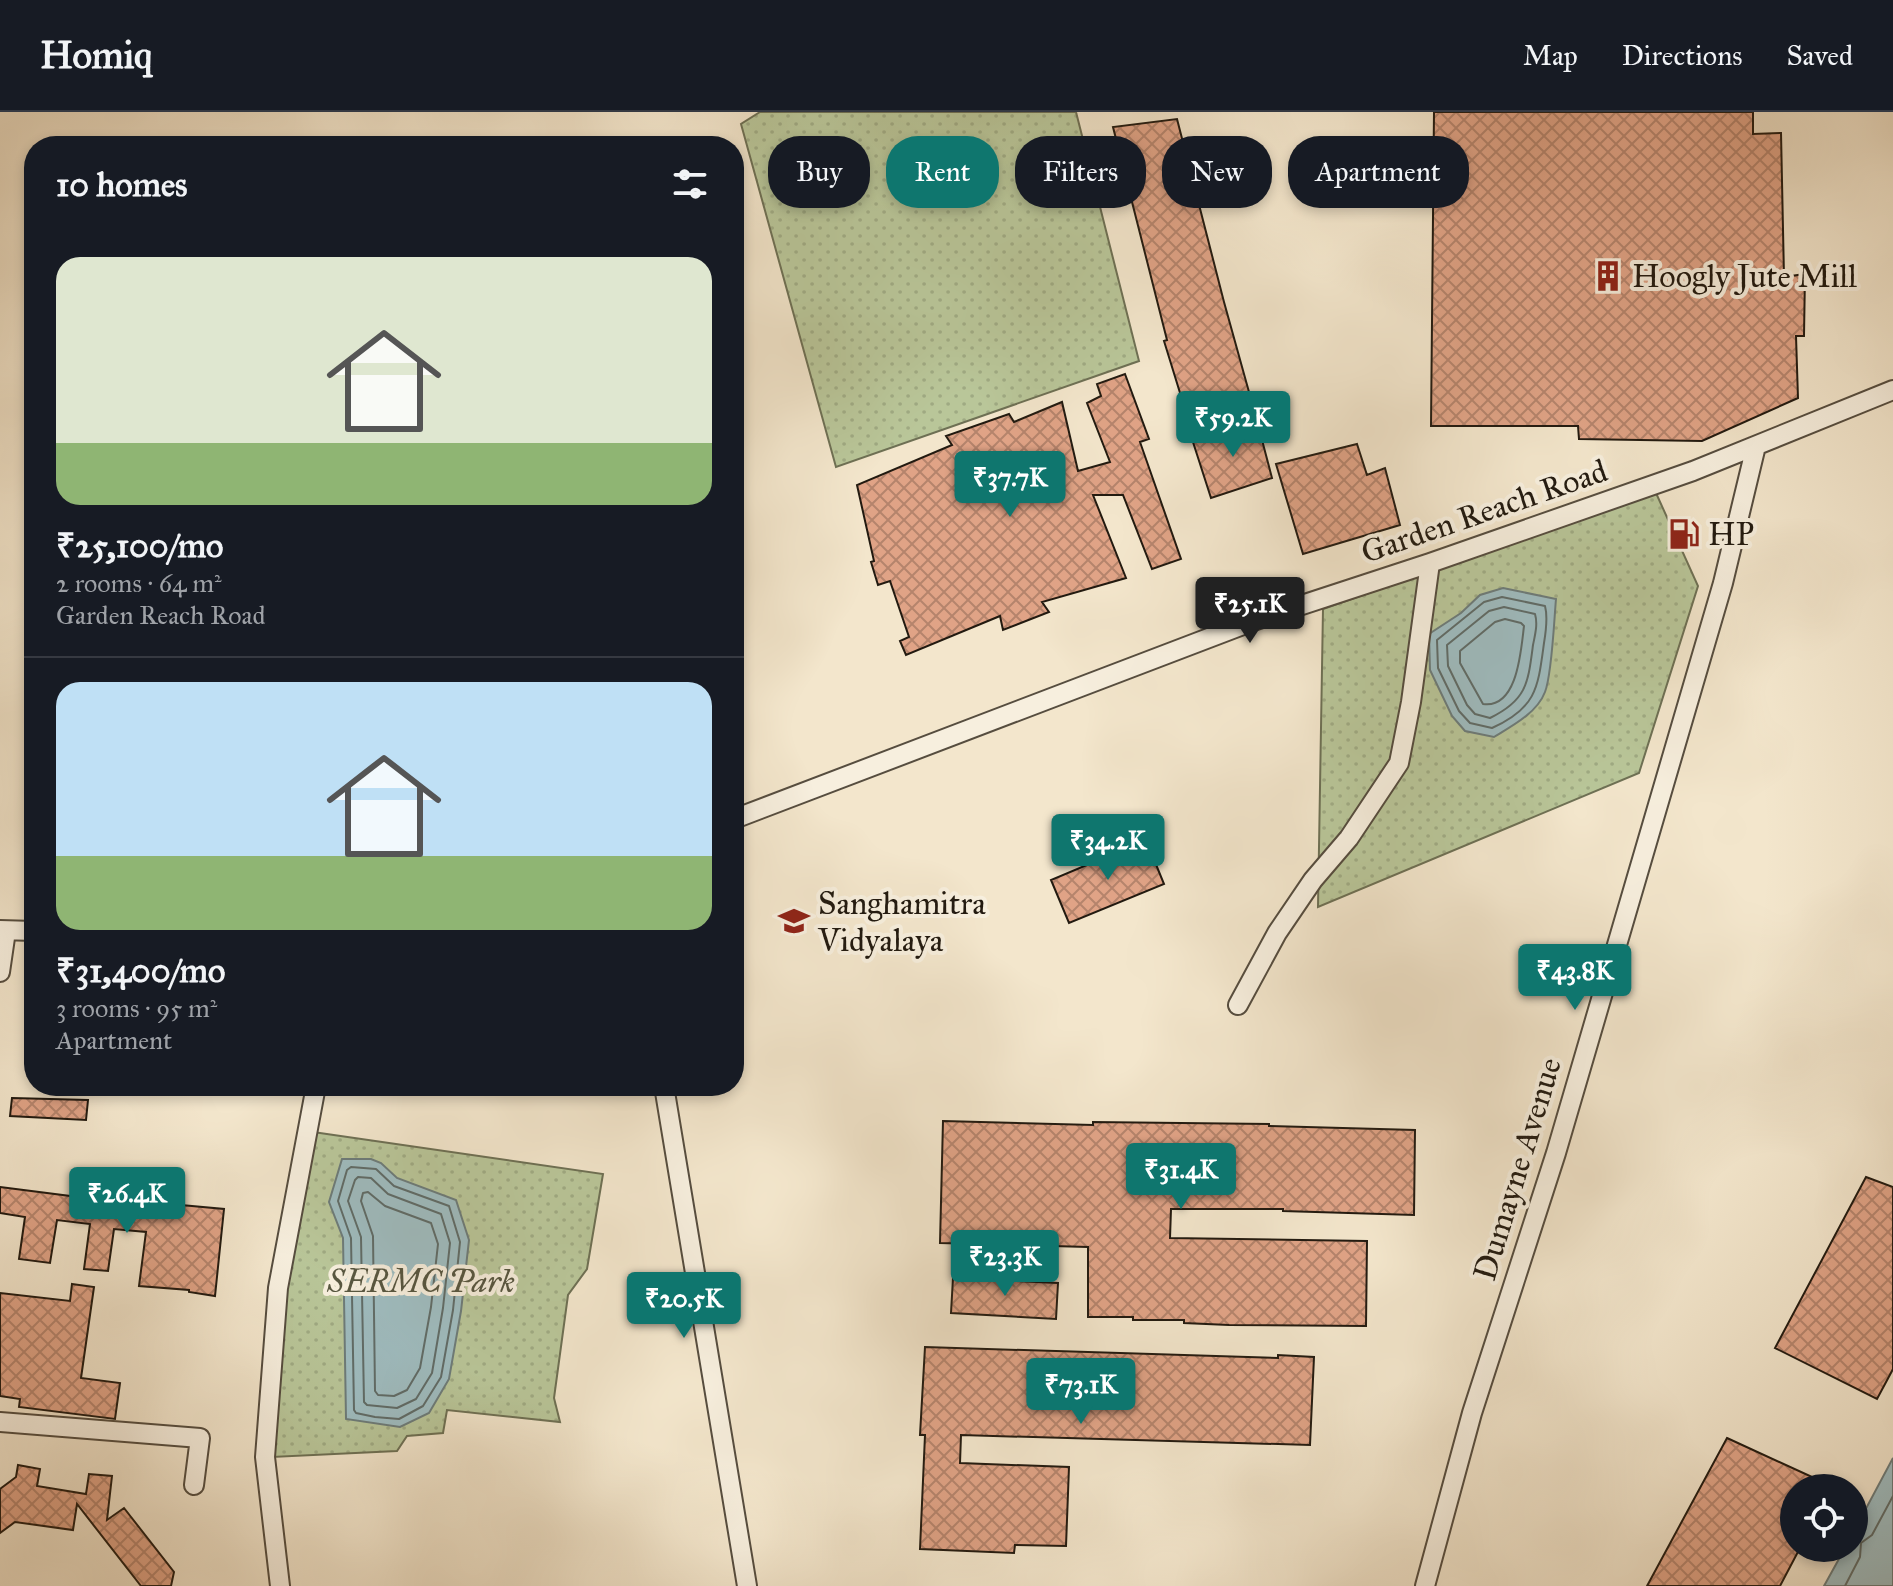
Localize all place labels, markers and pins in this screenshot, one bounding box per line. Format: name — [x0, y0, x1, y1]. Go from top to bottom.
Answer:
place label: Hoogly Jute Mill — [1632, 257, 1857, 296]
building icon: Hoogly Jute Mill — [1591, 259, 1625, 293]
pin: ₹59.2K — [1168, 391, 1298, 459]
pin: ₹37.7K — [945, 451, 1075, 519]
place label: HP — [1708, 515, 1754, 554]
fuel station icon: HP — [1667, 517, 1701, 551]
pin: ₹25.1K — [1185, 577, 1315, 645]
pin: ₹34.2K — [1043, 814, 1173, 882]
place label: Sanghamitra Vidyalaya — [817, 884, 986, 960]
school or university icon: Sanghamitra Vidyalaya — [777, 904, 811, 938]
pin: ₹43.8K — [1510, 944, 1640, 1012]
pin: ₹31.4K — [1116, 1143, 1246, 1211]
pin: ₹26.4K — [62, 1167, 192, 1235]
pin: ₹23.3K — [940, 1230, 1070, 1298]
pin: ₹20.5K — [619, 1272, 749, 1340]
pin: ₹73.1K — [1016, 1358, 1146, 1426]

